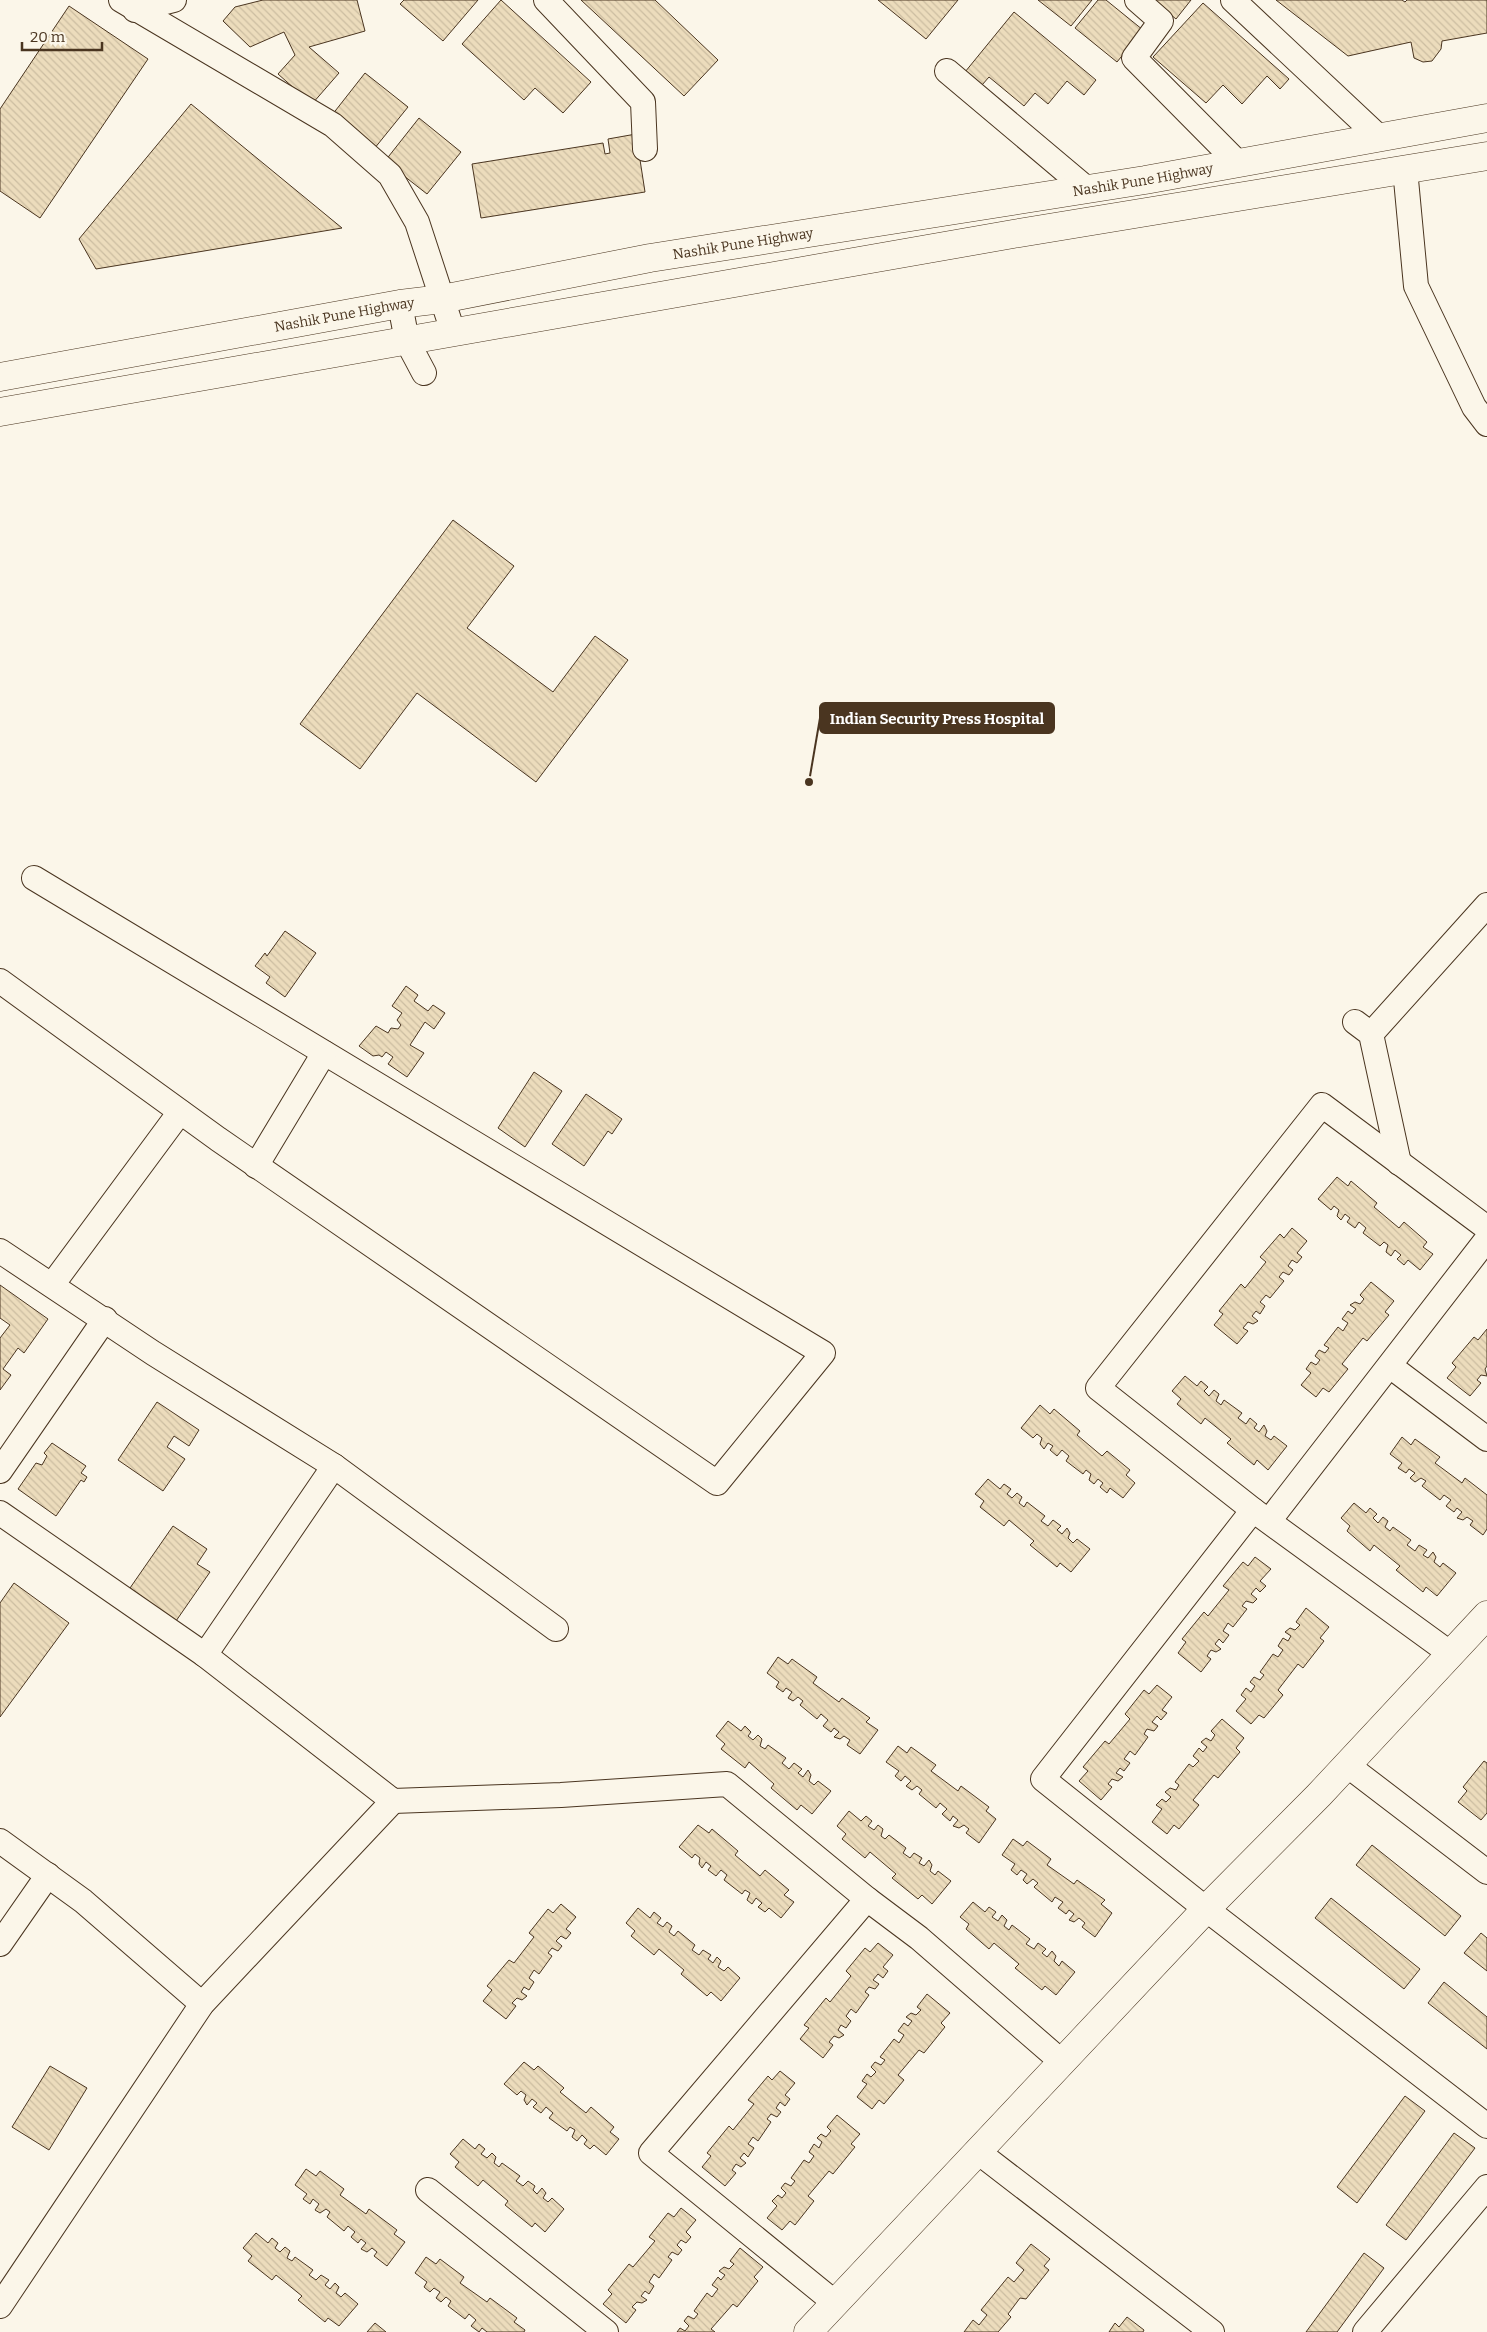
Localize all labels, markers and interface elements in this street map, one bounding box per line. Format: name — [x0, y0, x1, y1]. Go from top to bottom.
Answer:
scale bar — [22, 20, 102, 52]
text: 20 m — [30, 28, 66, 46]
street label: Nashik Pune Highway — [1072, 160, 1215, 200]
street label: Nashik Pune Highway — [672, 224, 815, 263]
street label: Nashik Pune Highway — [273, 294, 416, 336]
callout: Indian Security Press Hospital — [820, 703, 1054, 733]
text: Indian Security Press Hospital — [830, 710, 1045, 728]

